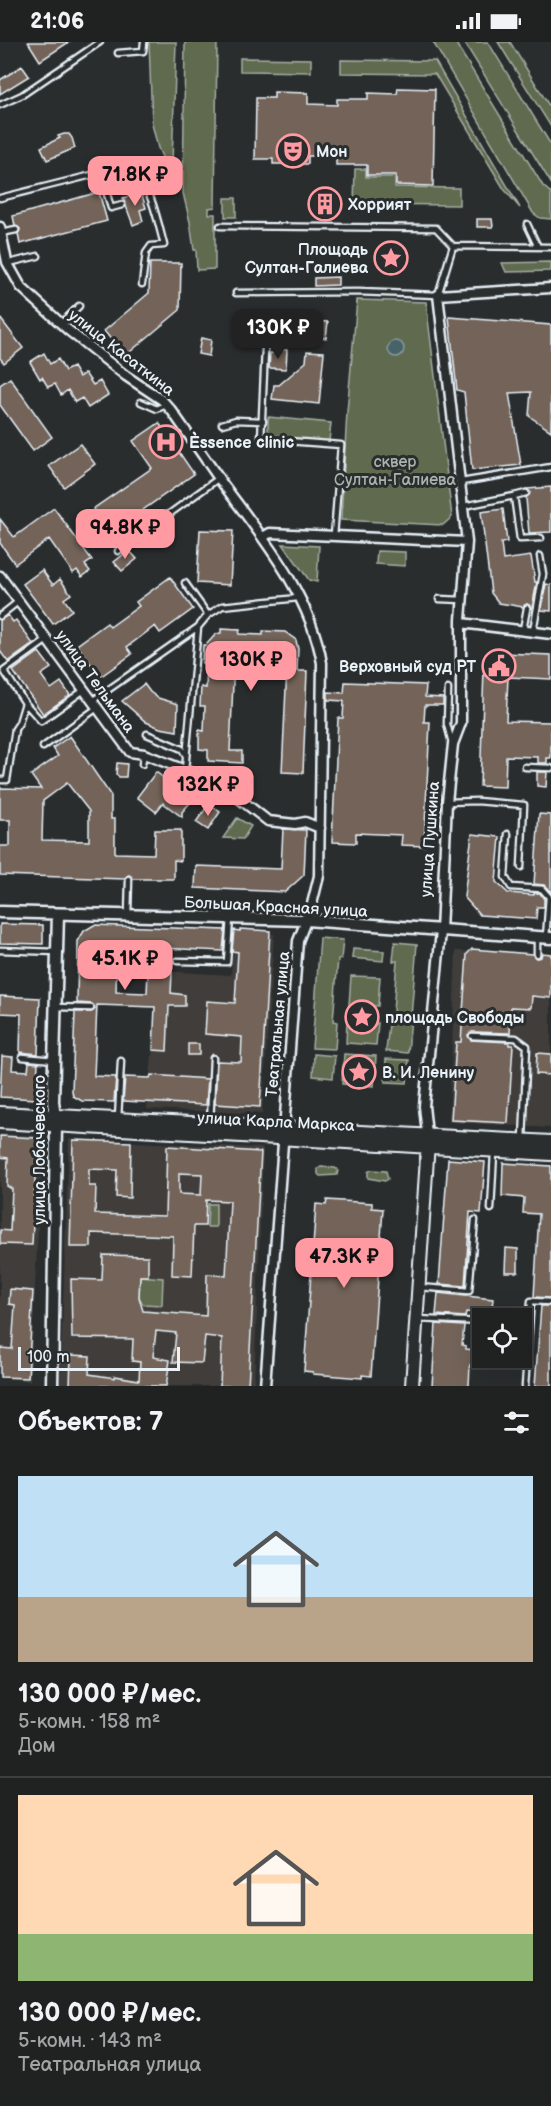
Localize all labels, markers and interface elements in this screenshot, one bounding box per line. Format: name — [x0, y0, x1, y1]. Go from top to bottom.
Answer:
text: 21:06 — [30, 8, 84, 35]
theatre icon: Мон — [275, 133, 311, 169]
place label: Мон — [316, 143, 347, 162]
pin: 71.8K ₽ — [80, 156, 190, 207]
text: 71.8K ₽ — [102, 163, 168, 187]
building icon: Хоррият — [307, 186, 343, 222]
place label: Хоррият — [347, 196, 412, 215]
place icon: Площадь Султан-Галиева — [373, 240, 409, 276]
place label: Площадь Султан-Галиева — [245, 241, 369, 278]
street label: улица Касаткина — [64, 306, 178, 401]
pin: 130K ₽ — [229, 309, 327, 360]
text: 130K ₽ — [246, 316, 310, 340]
hospital icon: Èssence clinic — [148, 424, 184, 460]
place label: Èssence clinic — [189, 431, 294, 453]
park label: сквер Султан-Галиева — [334, 453, 456, 490]
pin: 94.8K ₽ — [70, 509, 180, 560]
text: 94.8K ₽ — [90, 516, 160, 540]
street label: улица Тельмана — [51, 627, 139, 737]
pin: 130K ₽ — [202, 641, 300, 692]
text: 130K ₽ — [219, 648, 283, 672]
public building icon: Верховный суд РТ — [481, 648, 517, 684]
place label: Верховный суд РТ — [339, 658, 476, 677]
pin: 132K ₽ — [159, 766, 257, 817]
text: 132K ₽ — [177, 773, 239, 797]
street label: улица Пушкина — [417, 780, 444, 898]
street label: Большая Красная улица — [184, 893, 369, 922]
pin: 45.1K ₽ — [70, 940, 180, 991]
text: 45.1K ₽ — [92, 947, 158, 971]
street label: Театральная улица — [263, 950, 294, 1098]
place icon: площадь Свободы — [344, 999, 380, 1035]
place label: площадь Свободы — [385, 1009, 525, 1028]
place icon: В. И. Ленину — [341, 1054, 377, 1090]
place label: В. И. Ленину — [382, 1064, 475, 1083]
street label: улица Лобачевского — [31, 1075, 50, 1225]
street label: улица Карла Маркса — [197, 1109, 356, 1136]
pin: 47.3K ₽ — [289, 1238, 399, 1289]
text: 47.3K ₽ — [309, 1245, 379, 1269]
map controls — [472, 1308, 532, 1368]
button: locate — [472, 1308, 532, 1368]
scale bar — [18, 1344, 180, 1372]
text: 100 m — [27, 1348, 70, 1367]
icon: filters — [500, 1406, 533, 1439]
text: Объектов: 7 — [18, 1407, 163, 1438]
icon: home — [222, 1515, 330, 1623]
text: 130 000 ₽/мес. — [18, 1679, 201, 1710]
text: 5-комн. · 158 m² — [18, 1710, 160, 1734]
text: Дом — [18, 1734, 56, 1758]
icon: home — [222, 1834, 330, 1942]
text: 130 000 ₽/мес. — [18, 1998, 201, 2029]
text: 5-комн. · 143 m² — [18, 2029, 162, 2053]
text: Театральная улица — [18, 2053, 201, 2077]

